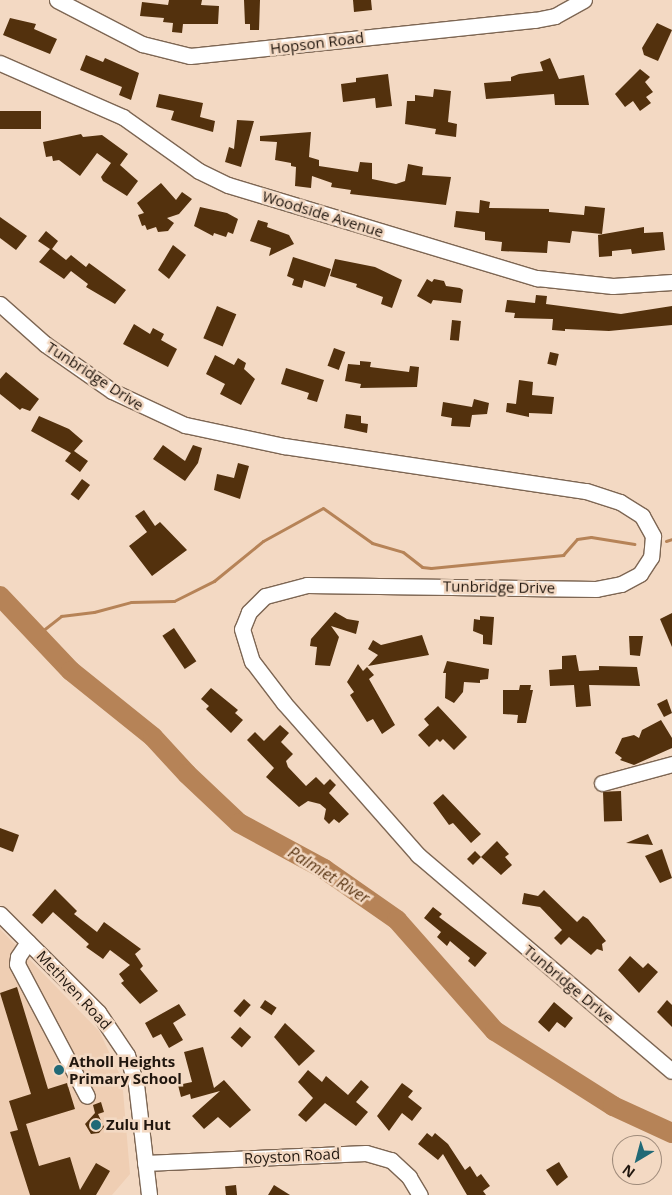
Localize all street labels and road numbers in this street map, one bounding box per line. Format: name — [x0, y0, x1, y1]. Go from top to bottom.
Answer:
street label: Hopson Road — [269, 28, 365, 58]
street label: Woodside Avenue — [260, 187, 386, 241]
street label: Tunbridge Drive — [43, 338, 147, 414]
street label: Tunbridge Drive — [443, 577, 555, 597]
street label: Tunbridge Drive — [520, 941, 618, 1027]
street label: Methven Road — [33, 947, 115, 1033]
street label: Royston Road — [243, 1144, 341, 1168]

